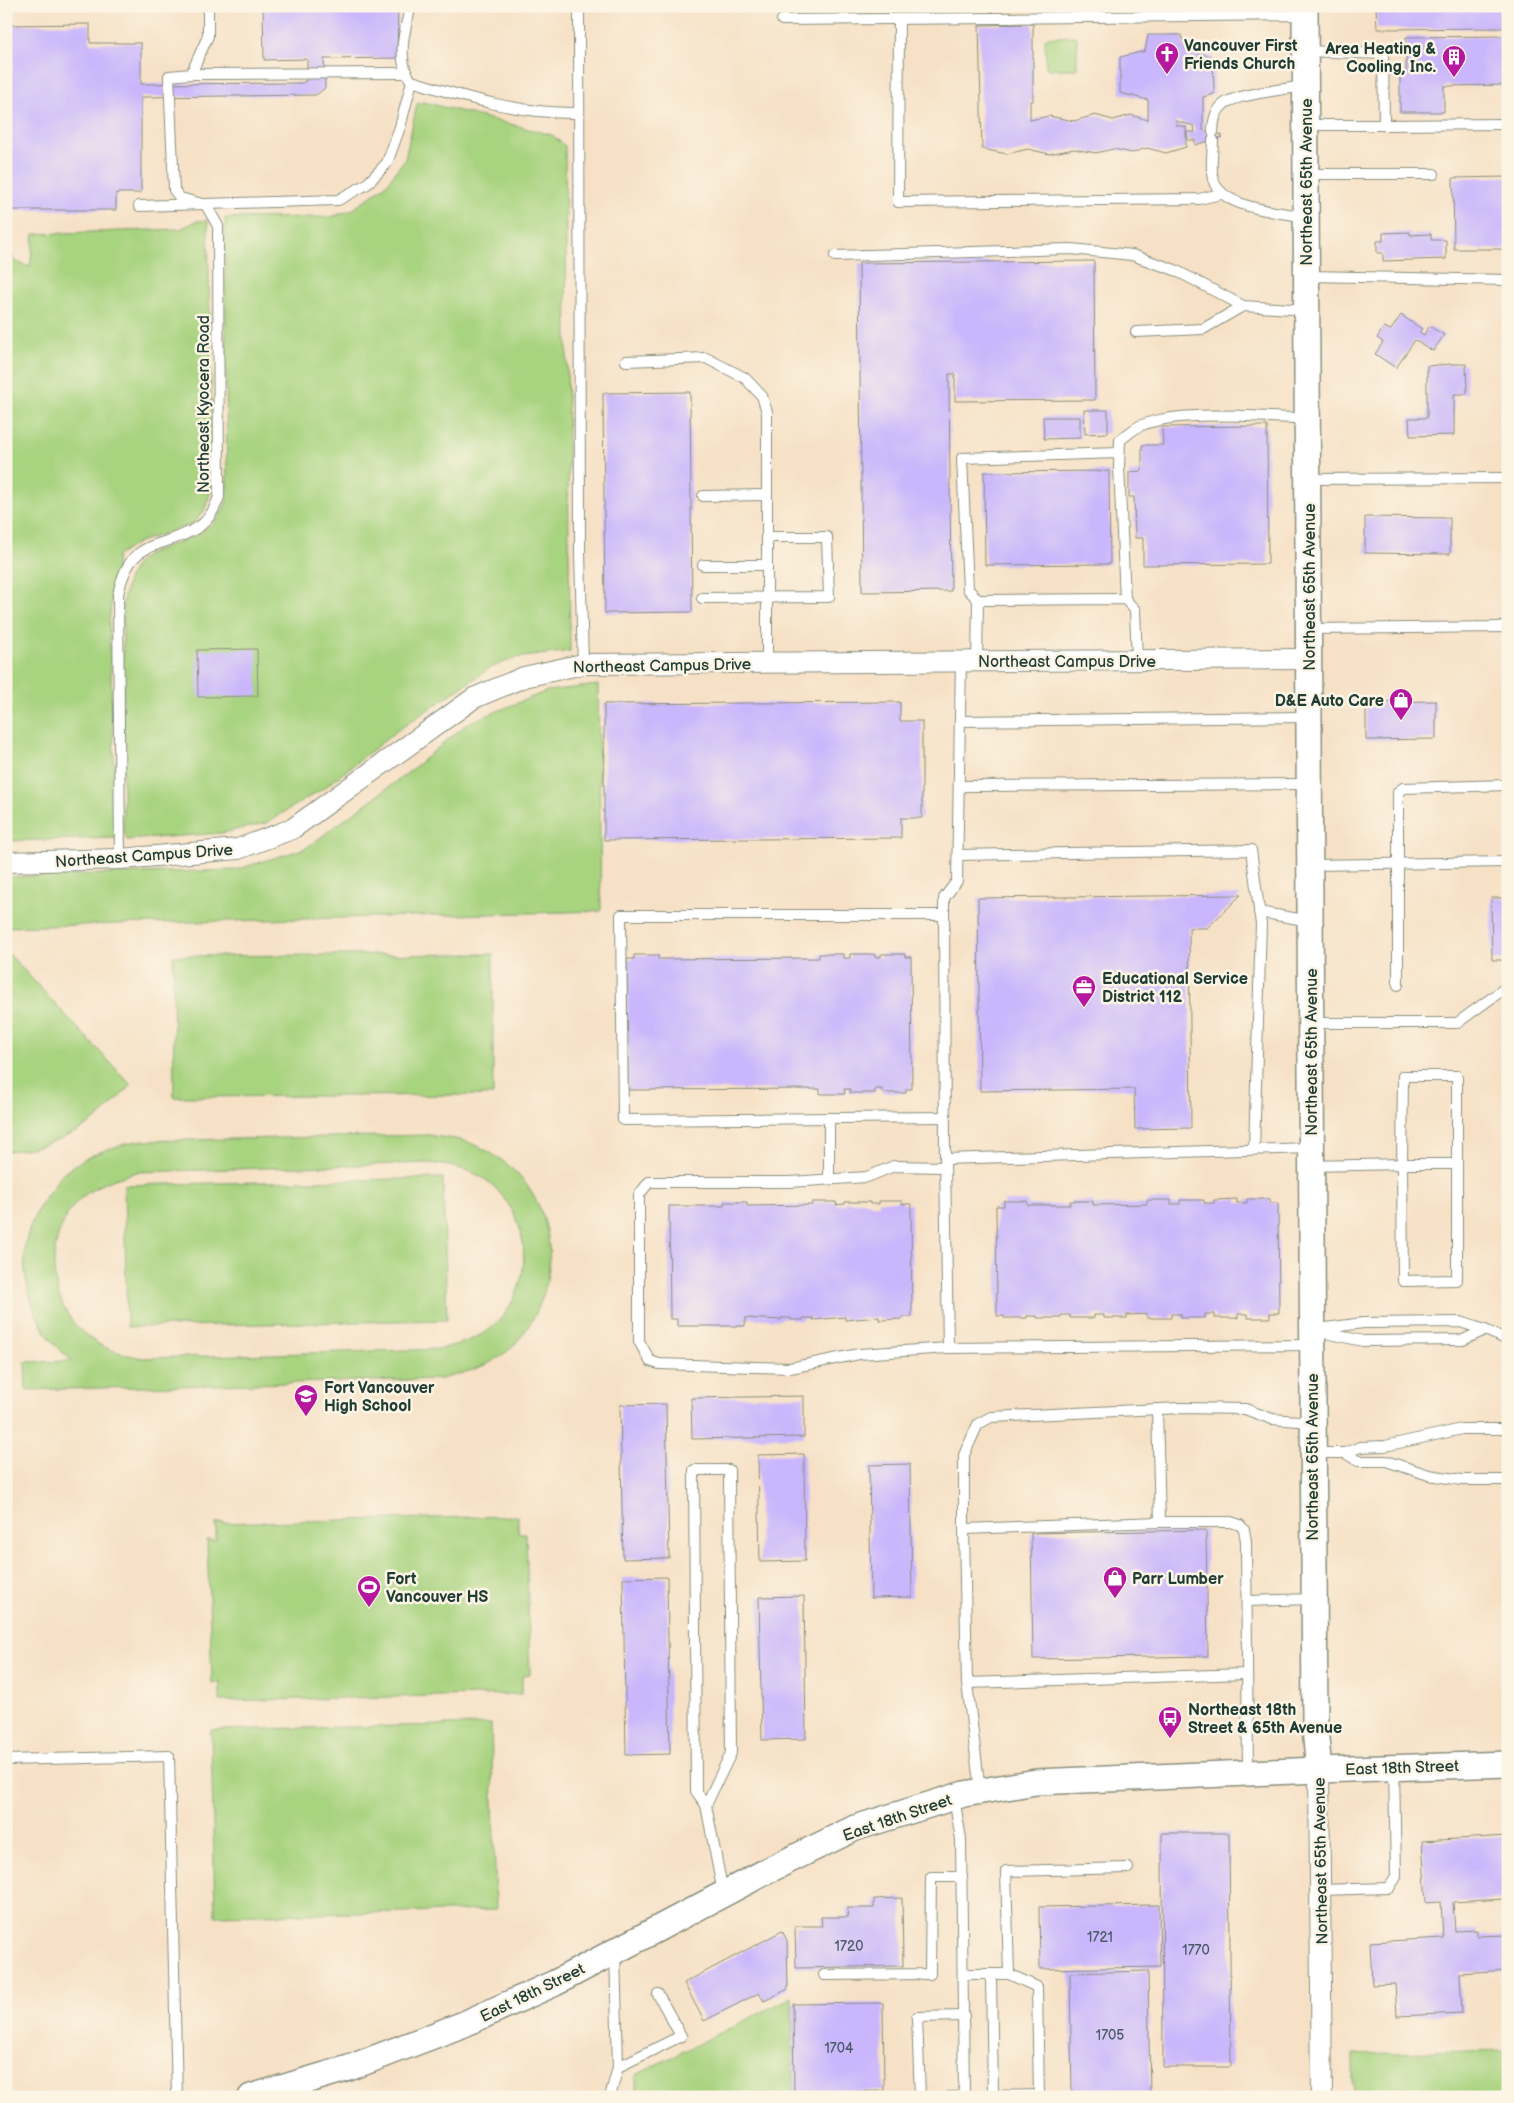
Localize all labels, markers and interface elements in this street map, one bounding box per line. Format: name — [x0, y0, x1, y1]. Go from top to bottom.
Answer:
place label: Vancouver First Friends Church — [1184, 37, 1298, 74]
place label: Area Heating & Cooling, Inc. — [1324, 40, 1436, 77]
church icon: Vancouver First Friends Church — [1154, 41, 1180, 75]
building icon: Area Heating & Cooling, Inc. — [1441, 44, 1467, 78]
street label: Northeast 65th Avenue — [1298, 98, 1317, 266]
street label: Northeast Kyocera Road — [195, 315, 214, 493]
street label: Northeast 65th Avenue — [1301, 503, 1320, 671]
street label: Northeast Campus Drive — [978, 653, 1157, 672]
street label: Northeast Campus Drive — [573, 655, 752, 678]
shop icon: D&E Auto Care — [1388, 687, 1414, 721]
place label: D&E Auto Care — [1275, 692, 1384, 711]
street label: Northeast Campus Drive — [55, 841, 234, 872]
street label: Northeast 65th Avenue — [1303, 968, 1322, 1136]
place label: Educational Service District 112 — [1102, 970, 1248, 1007]
office icon: Educational Service District 112 — [1071, 974, 1097, 1008]
street label: Northeast 65th Avenue — [1304, 1373, 1323, 1541]
place label: Fort Vancouver High School — [324, 1379, 435, 1416]
school or university icon: Fort Vancouver High School — [293, 1383, 319, 1417]
shop icon: Parr Lumber — [1102, 1565, 1128, 1599]
place label: Fort Vancouver HS — [386, 1570, 489, 1607]
place label: Parr Lumber — [1132, 1570, 1224, 1589]
sports icon: Fort Vancouver HS — [356, 1574, 382, 1608]
place label: Northeast 18th Street & 65th Avenue — [1188, 1701, 1342, 1738]
bus stop icon: Northeast 18th Street & 65th Avenue — [1157, 1705, 1183, 1739]
street label: East 18th Street — [1345, 1757, 1459, 1780]
street label: Northeast 65th Avenue — [1311, 1777, 1332, 1945]
street label: East 18th Street — [841, 1791, 955, 1846]
house number: 1721 — [1087, 1929, 1113, 1946]
house number: 1720 — [835, 1938, 863, 1955]
house number: 1770 — [1182, 1942, 1210, 1959]
street label: East 18th Street — [477, 1960, 588, 2027]
house number: 1705 — [1096, 2027, 1124, 2044]
house number: 1704 — [824, 2040, 854, 2057]

